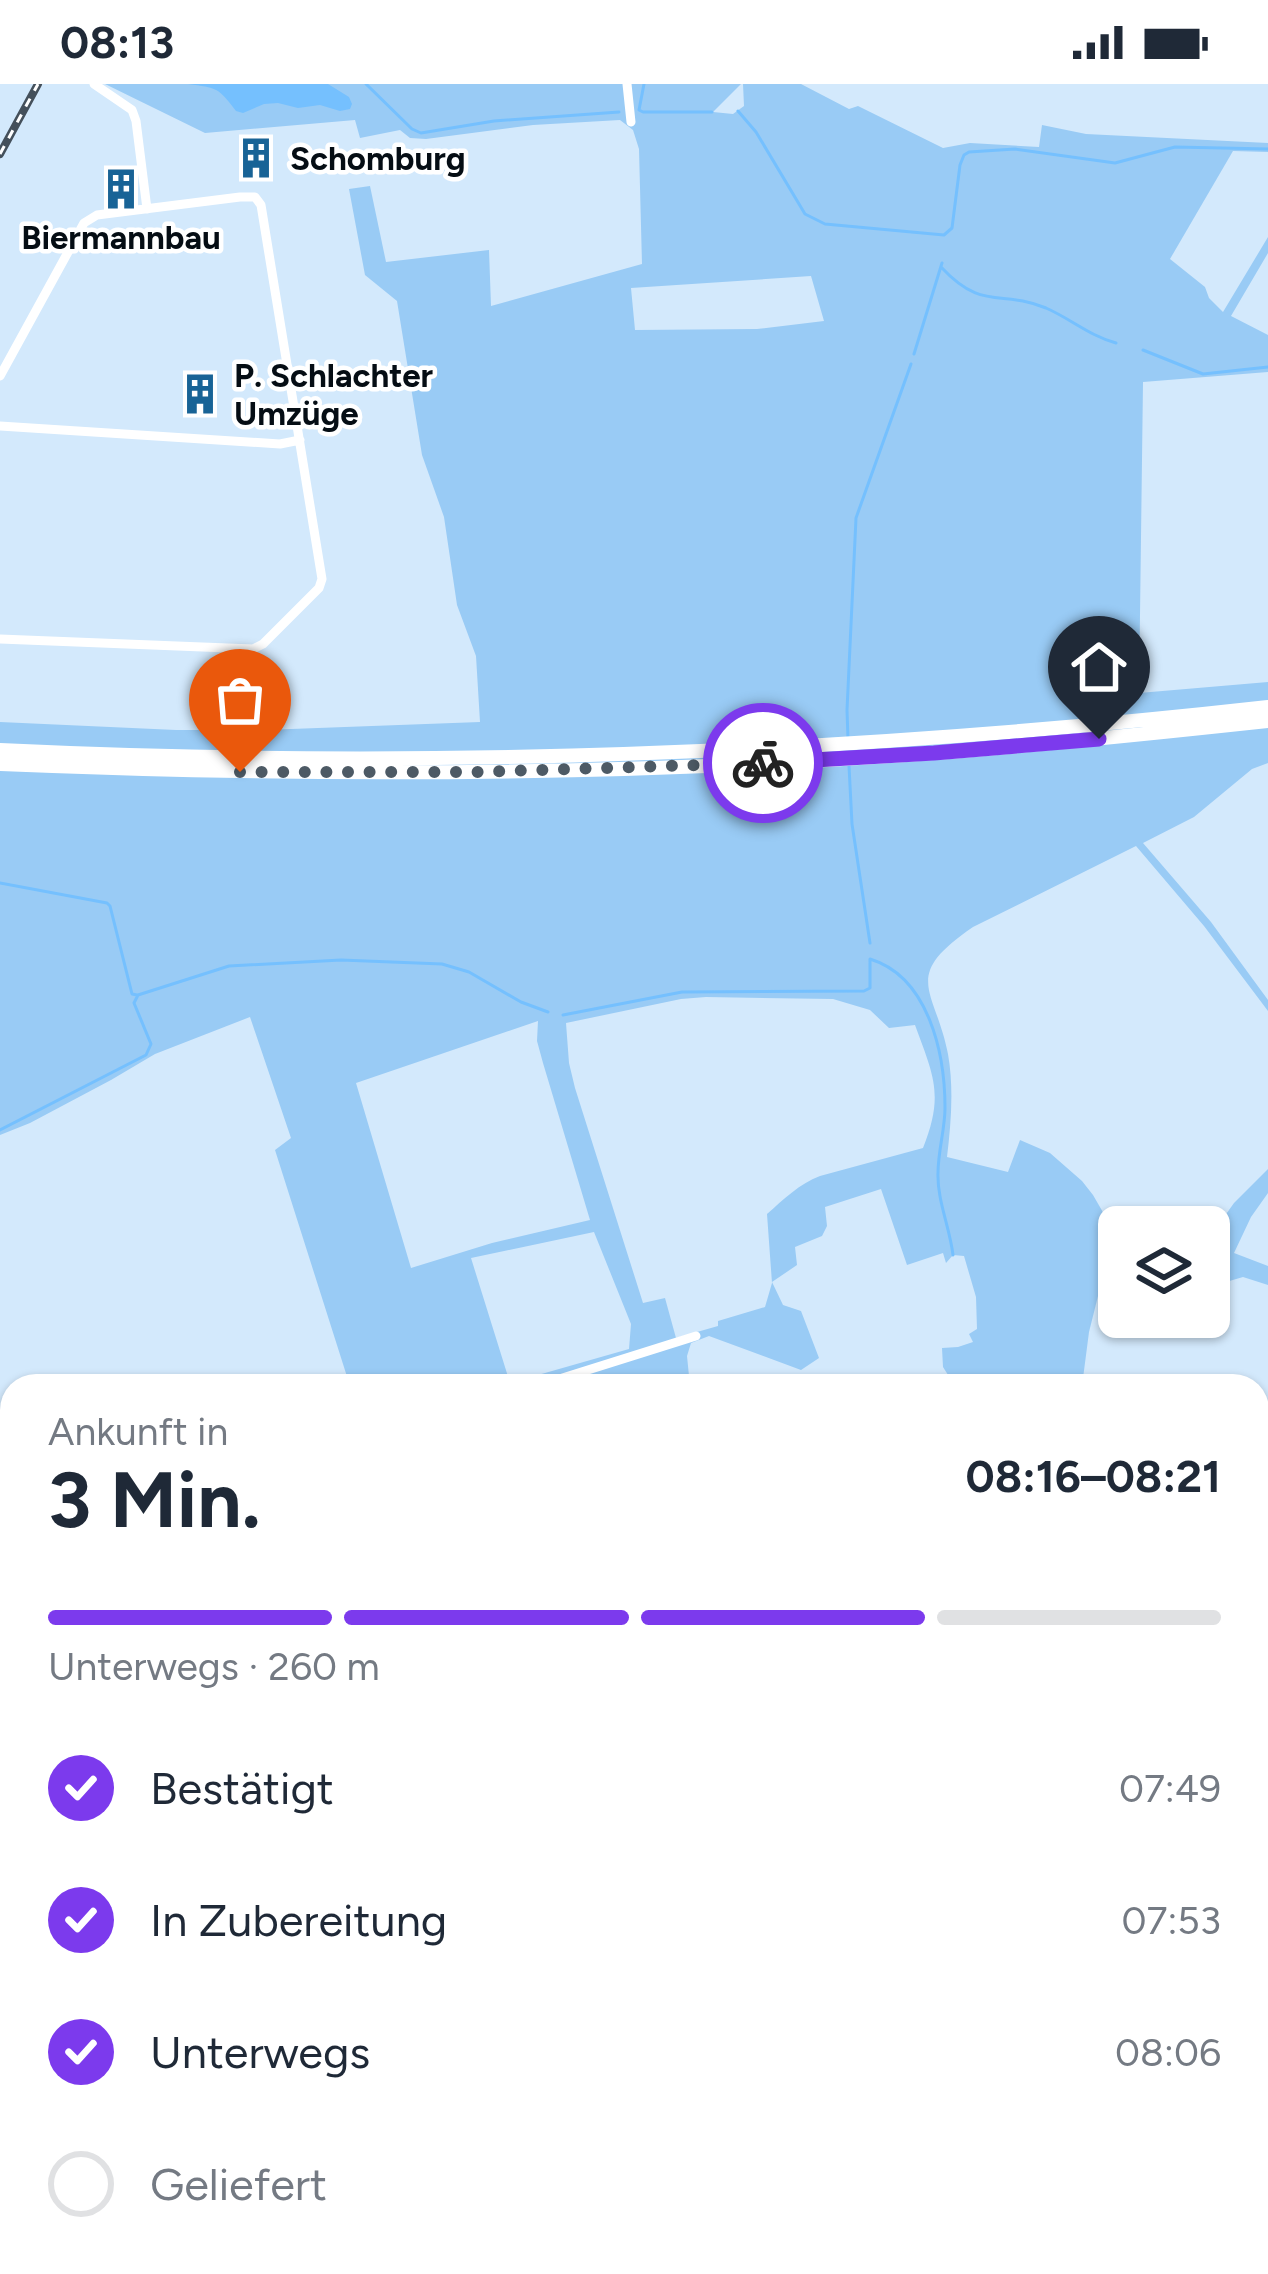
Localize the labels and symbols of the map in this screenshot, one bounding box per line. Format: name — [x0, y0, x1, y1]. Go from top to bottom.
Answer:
building icon: Schomburg — [233, 135, 279, 181]
place label: Schomburg — [290, 139, 466, 178]
building icon: Biermannbau — [98, 166, 144, 212]
place label: Biermannbau — [21, 218, 221, 257]
place label: P. Schlachter Umzüge — [234, 356, 434, 433]
building icon: P. Schlachter Umzüge — [177, 371, 223, 417]
pin — [1048, 616, 1150, 739]
pin — [189, 649, 291, 772]
courier — [703, 703, 823, 823]

